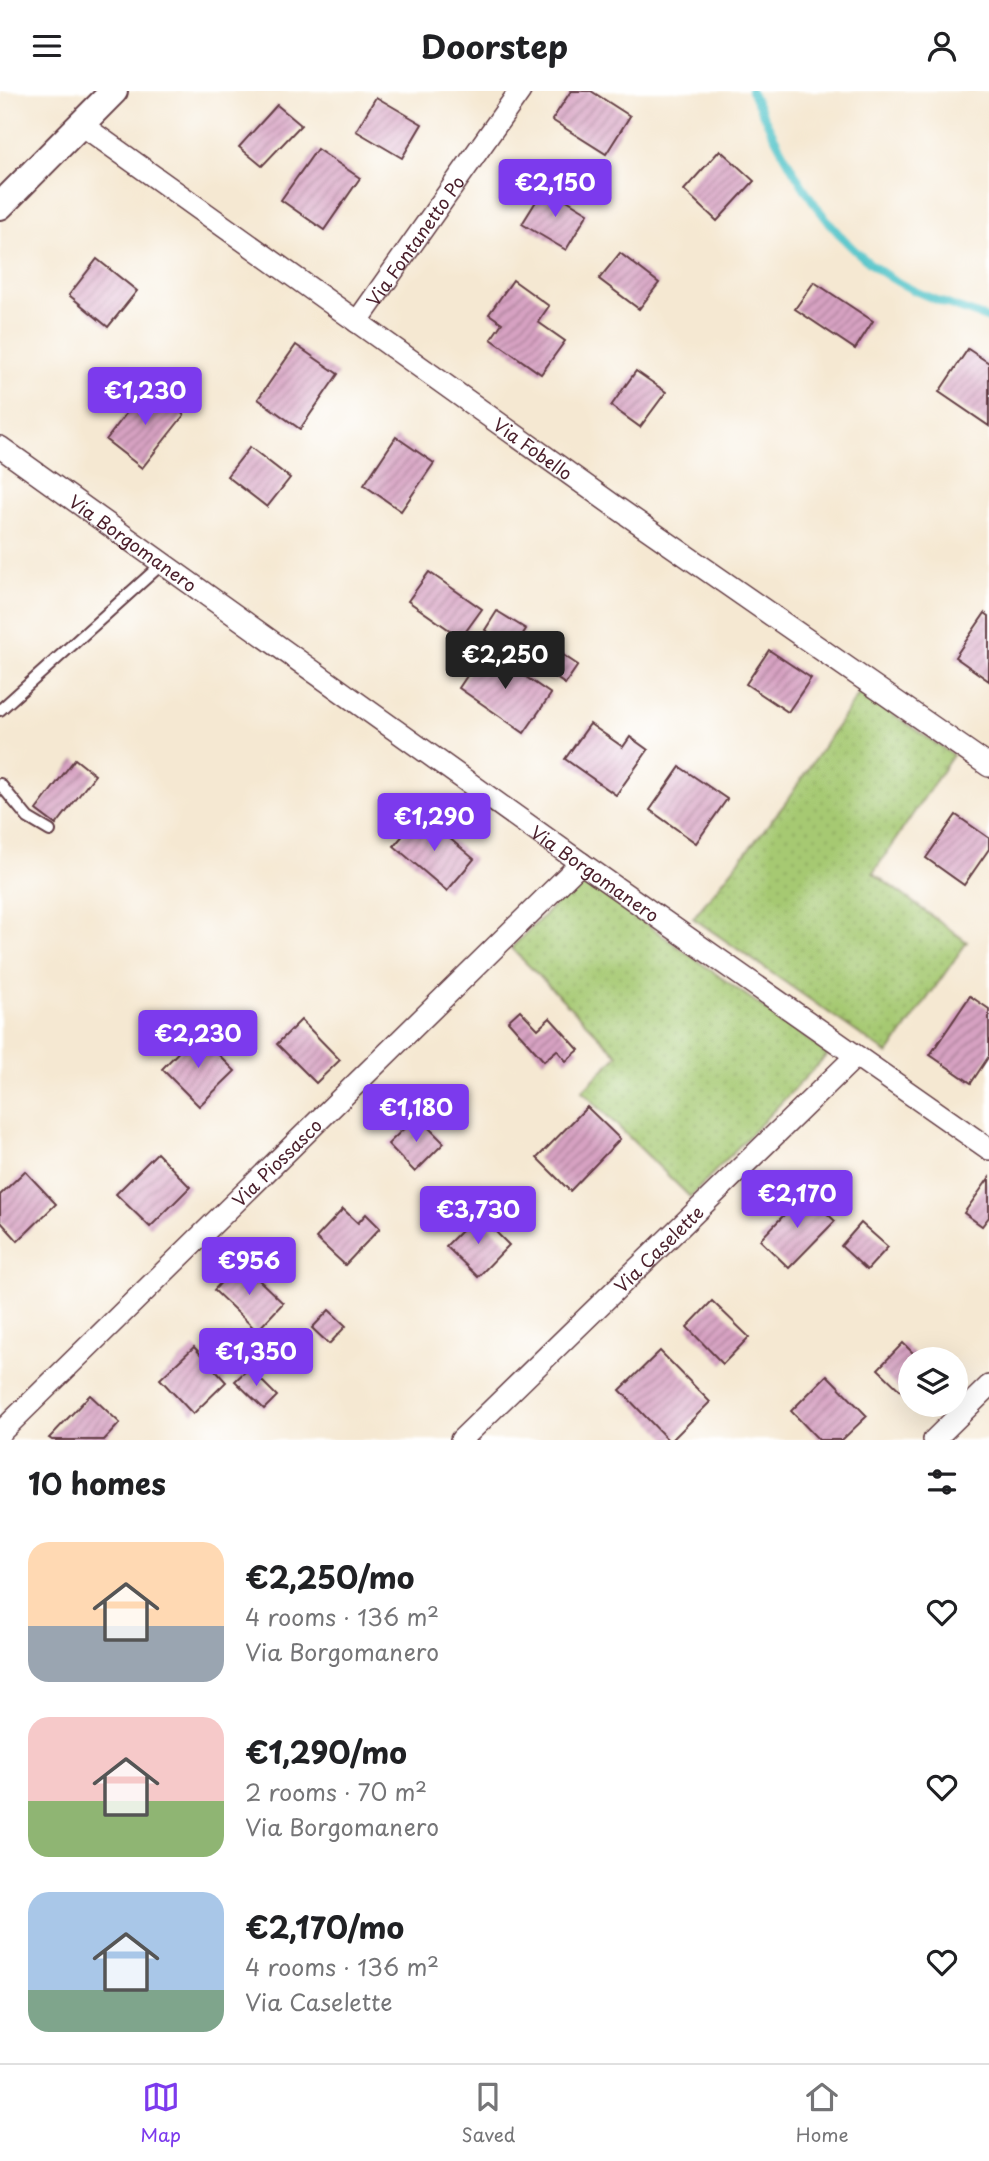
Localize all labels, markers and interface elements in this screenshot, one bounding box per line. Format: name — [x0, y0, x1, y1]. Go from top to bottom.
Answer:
text: Doorstep — [421, 22, 568, 70]
icon: menu — [28, 27, 66, 65]
icon: person — [923, 27, 961, 65]
pin: €2,150 — [498, 159, 612, 219]
text: €2,150 — [515, 164, 595, 199]
street label: Via Fontanetto Po — [359, 169, 470, 311]
pin: €1,230 — [88, 367, 202, 427]
text: €1,230 — [104, 372, 186, 407]
street label: Via Fobello — [488, 410, 579, 486]
street label: Via Borgomanero — [64, 487, 203, 598]
pin: €2,250 — [448, 631, 562, 691]
text: €2,250 — [462, 636, 548, 671]
pin: €1,290 — [377, 793, 491, 853]
text: €1,290 — [394, 798, 474, 833]
street label: Via Borgomanero — [526, 818, 665, 928]
pin: €2,230 — [141, 1011, 255, 1070]
text: €2,230 — [154, 1015, 242, 1050]
pin: €1,180 — [359, 1084, 473, 1144]
text: €1,180 — [379, 1089, 453, 1124]
street label: Via Piossasco — [225, 1112, 327, 1212]
pin: €2,170 — [740, 1171, 854, 1230]
text: €2,170 — [758, 1175, 836, 1210]
pin: €3,730 — [421, 1187, 535, 1246]
text: €3,730 — [436, 1191, 520, 1226]
street label: Via Caselette — [607, 1198, 709, 1298]
pin: €956 — [208, 1237, 290, 1297]
text: €956 — [218, 1242, 280, 1277]
pin: €1,350 — [199, 1329, 313, 1388]
text: €1,350 — [215, 1333, 297, 1368]
map controls — [898, 1347, 968, 1417]
button: layers — [898, 1347, 968, 1417]
text: 10 homes — [28, 1460, 166, 1505]
icon: filters — [923, 1463, 961, 1501]
text: €2,250/mo — [245, 1554, 415, 1599]
icon: home — [84, 1570, 168, 1654]
icon: heart — [923, 1593, 961, 1631]
text: 4 rooms · 136 m² — [245, 1599, 439, 1634]
text: Via Borgomanero — [245, 1634, 439, 1669]
text: €1,290/mo — [245, 1729, 407, 1774]
icon: home — [84, 1745, 168, 1829]
icon: heart — [923, 1768, 961, 1806]
text: 2 rooms · 70 m² — [245, 1774, 427, 1809]
text: Via Borgomanero — [245, 1809, 439, 1844]
text: €2,170/mo — [245, 1904, 404, 1949]
icon: home — [84, 1920, 168, 2004]
icon: heart — [923, 1943, 961, 1981]
text: 4 rooms · 136 m² — [245, 1949, 439, 1984]
text: Via Caselette — [245, 1984, 392, 2019]
tab: Map — [140, 2078, 181, 2148]
tab: Saved — [461, 2078, 515, 2148]
tab: Home — [796, 2078, 849, 2148]

